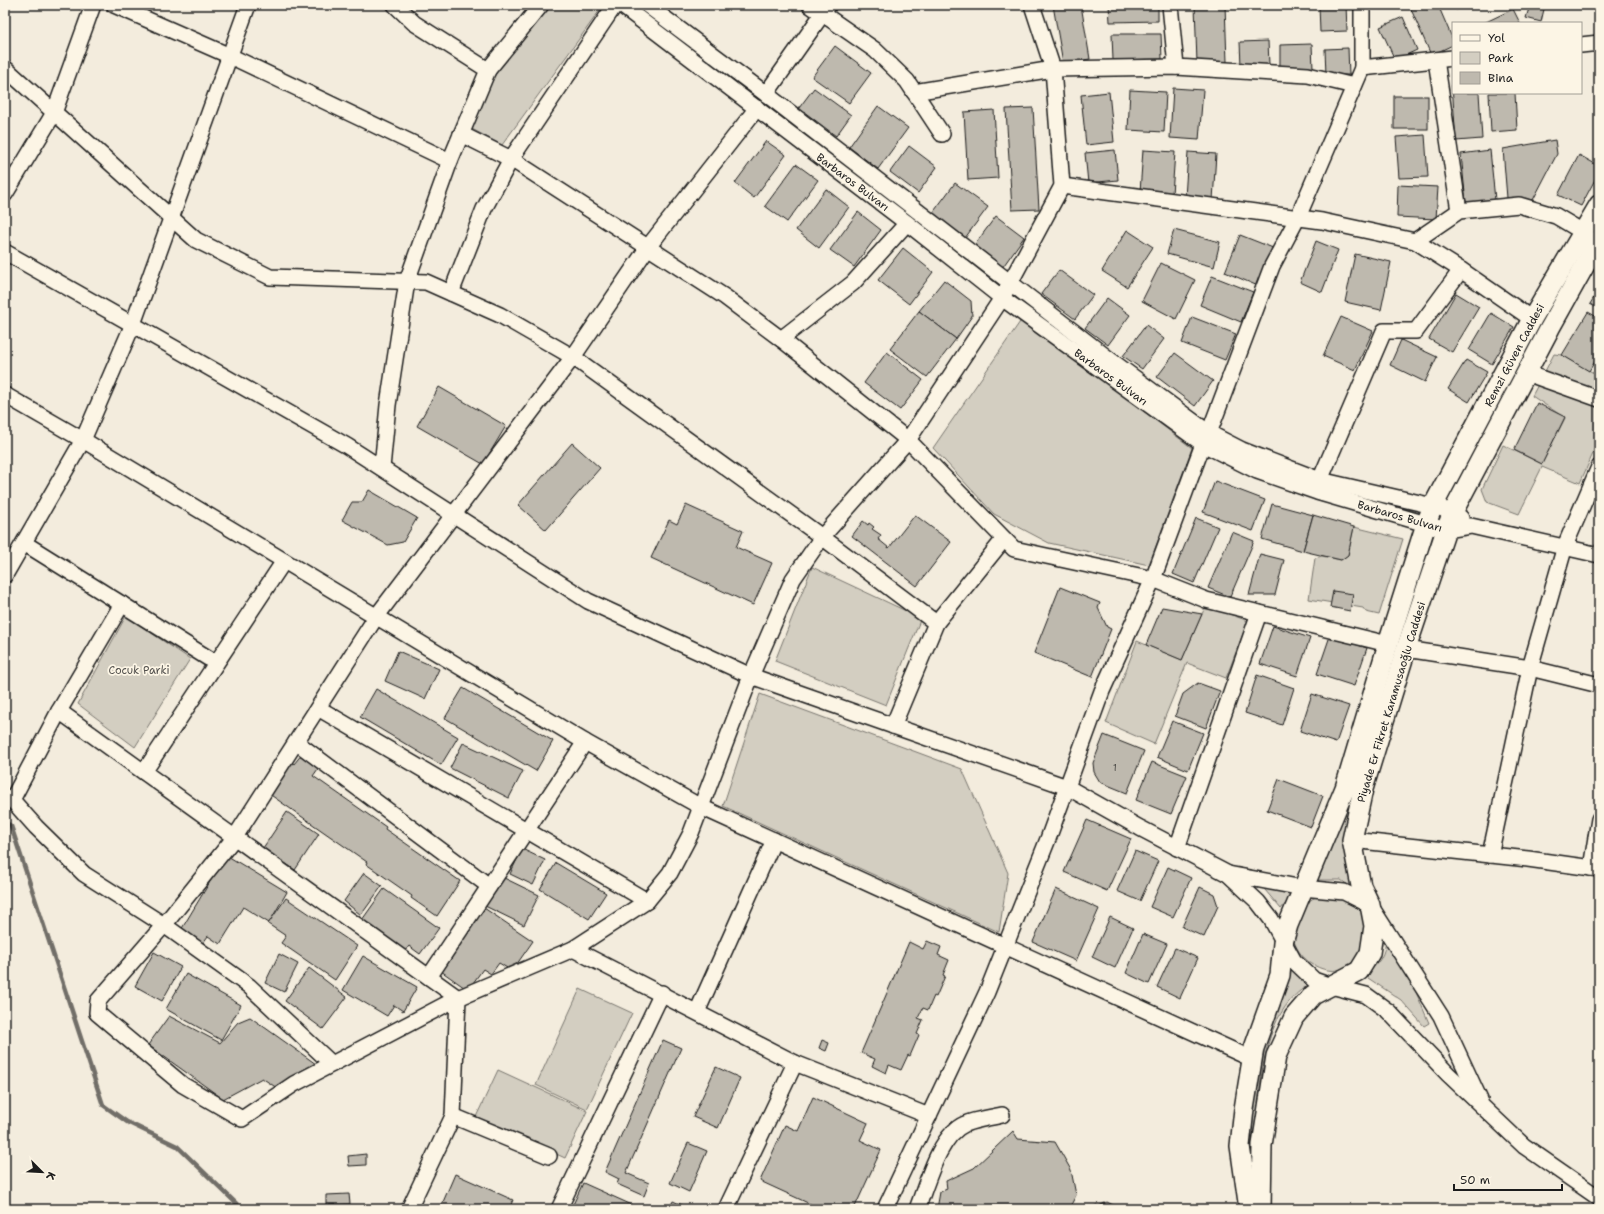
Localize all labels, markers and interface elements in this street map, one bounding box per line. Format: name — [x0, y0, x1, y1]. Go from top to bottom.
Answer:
legend — [1452, 22, 1582, 94]
text: Yol — [1488, 30, 1505, 46]
text: Park — [1488, 50, 1514, 66]
text: Bina — [1488, 70, 1514, 86]
street label: Barbaros Bulvarı — [813, 150, 892, 215]
street label: Remzi Güven Caddesi — [1481, 301, 1548, 409]
street label: Barbaros Bulvarı — [1071, 346, 1151, 409]
street label: Barbaros Bulvarı — [1356, 497, 1444, 536]
street label: Piyade Er Fikret Karamusaoğlu Caddesi — [1354, 600, 1429, 805]
park label: Cocuk Parki — [108, 663, 170, 678]
house number: 1 — [1113, 762, 1117, 774]
north arrow — [22, 1152, 62, 1192]
scale bar — [1454, 1166, 1562, 1192]
text: K — [42, 1169, 59, 1183]
text: 50 m — [1460, 1172, 1490, 1188]

